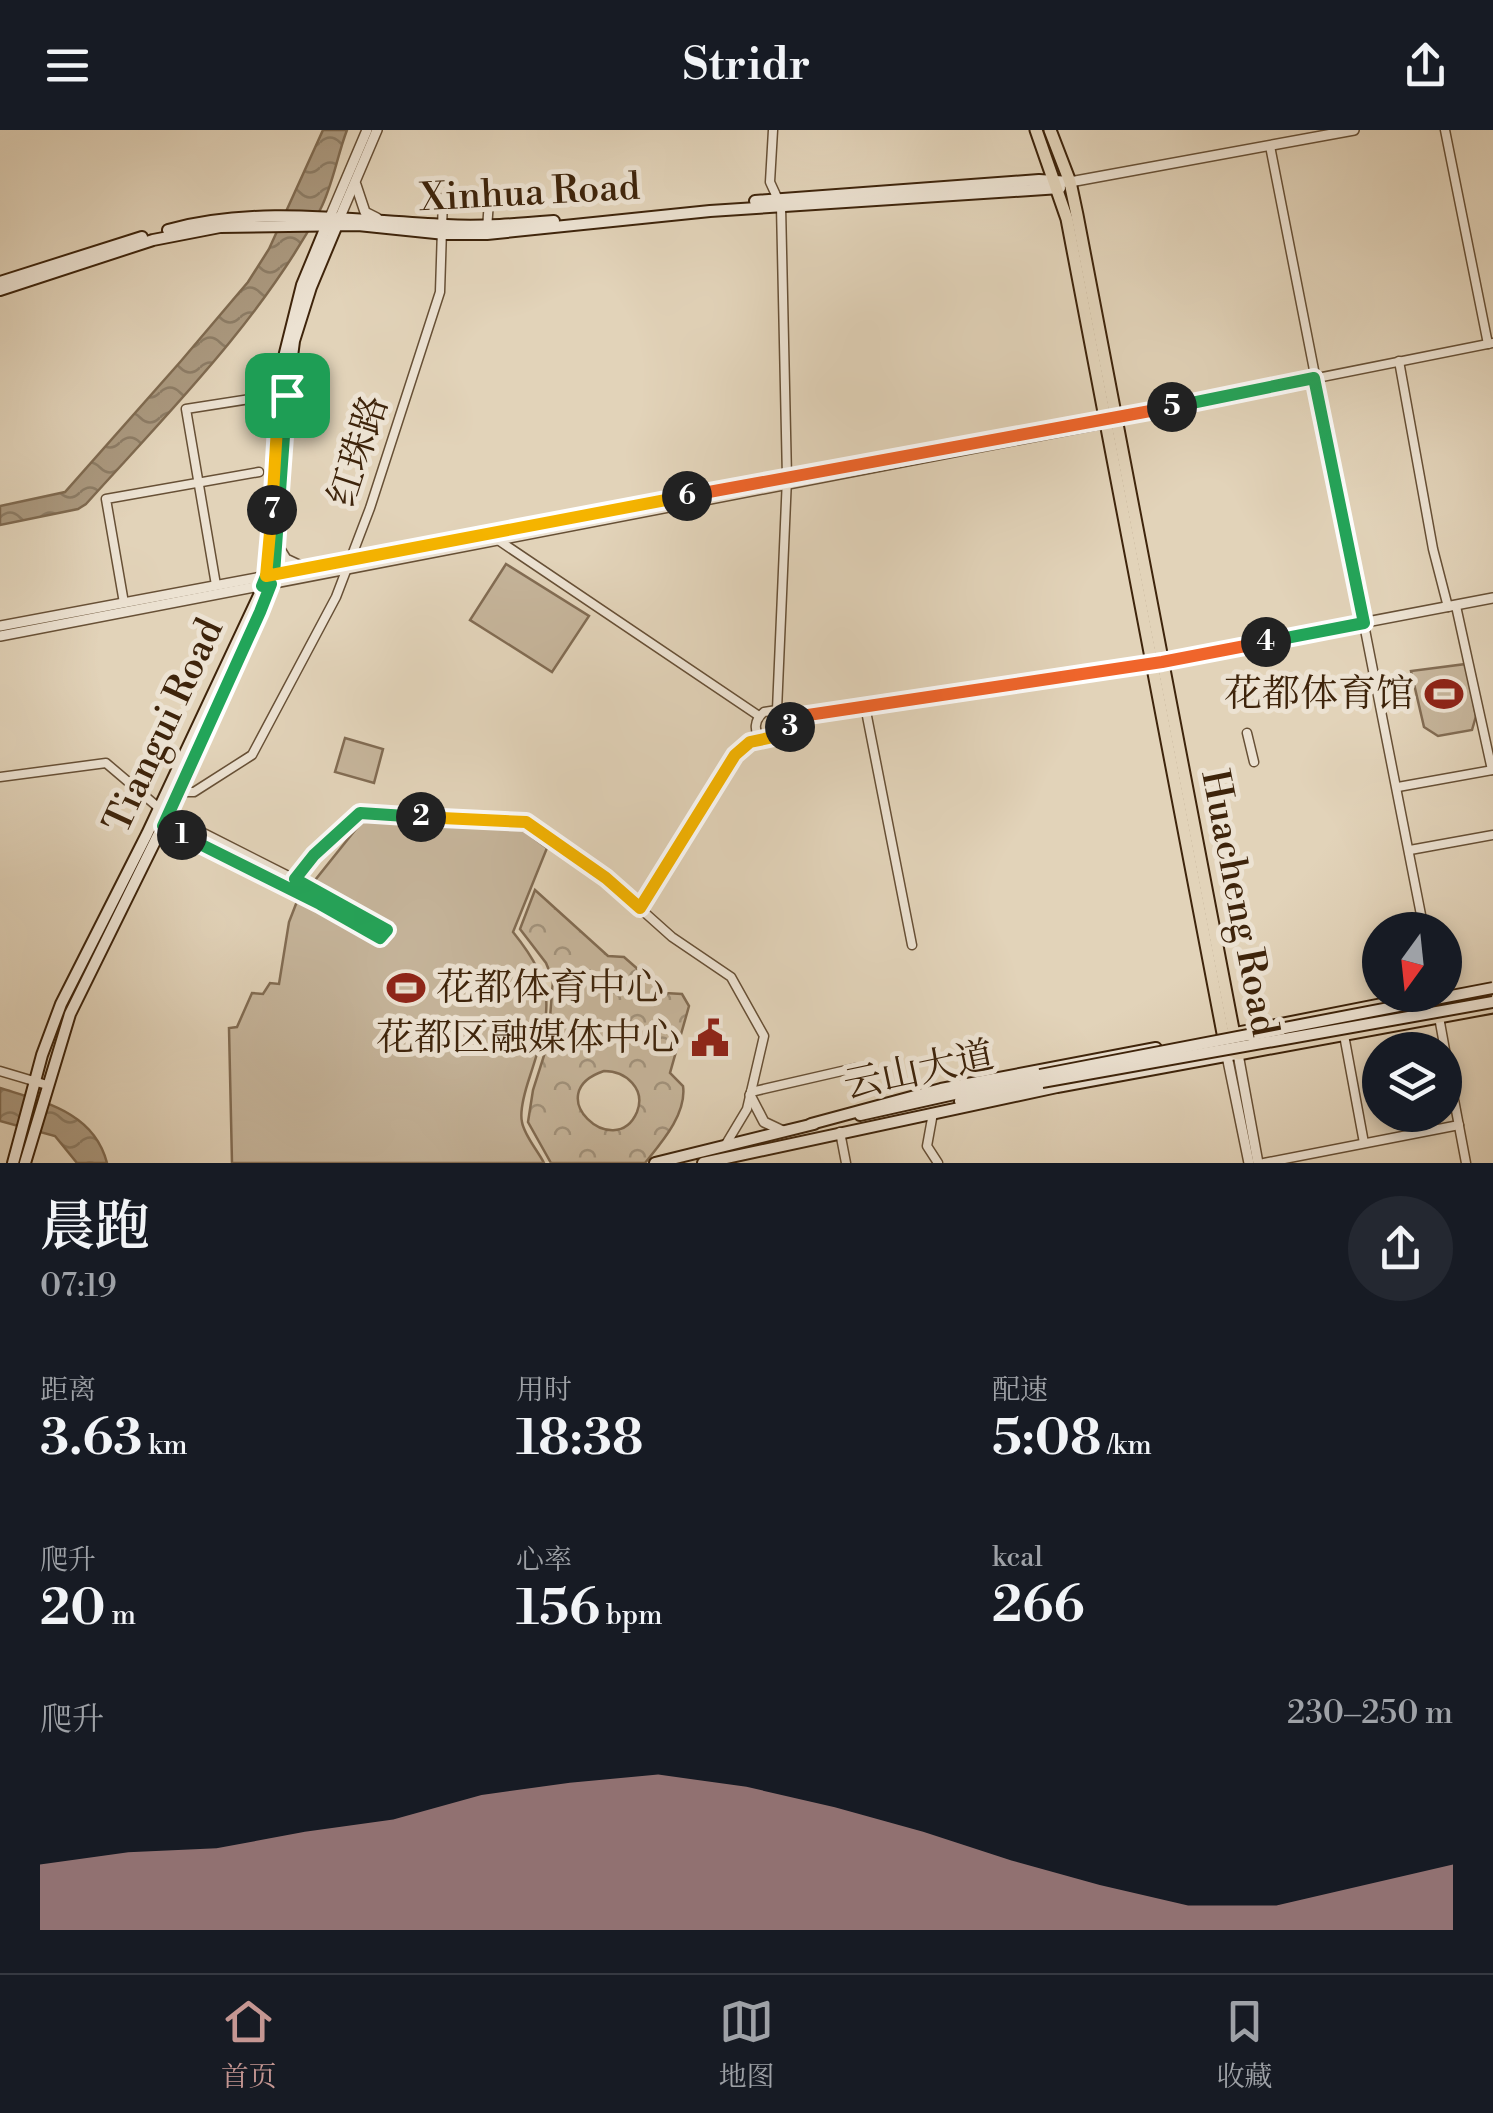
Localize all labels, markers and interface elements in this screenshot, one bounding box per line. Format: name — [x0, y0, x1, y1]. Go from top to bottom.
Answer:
text: Stridr — [682, 37, 811, 94]
icon: menu — [40, 38, 95, 93]
icon: share — [1398, 38, 1453, 93]
street label: Xinhua Road — [418, 164, 642, 222]
pin — [245, 353, 330, 438]
icon: arrive — [260, 368, 315, 423]
pin: 5 — [1147, 382, 1197, 432]
text: 5 — [1163, 389, 1181, 424]
street label: 红珠路 — [319, 390, 399, 512]
pin: 6 — [662, 471, 712, 521]
text: 6 — [678, 478, 696, 513]
pin: 7 — [247, 485, 297, 535]
text: 7 — [264, 492, 280, 527]
street label: Tiangui Road — [94, 611, 234, 840]
pin: 4 — [1241, 617, 1291, 667]
text: 4 — [1257, 624, 1275, 659]
place label: 花都体育馆 — [1224, 671, 1414, 718]
sports icon: 花都体育馆 — [1423, 673, 1465, 715]
pin: 3 — [765, 702, 815, 752]
text: 3 — [782, 709, 798, 744]
street label: Huacheng Road — [1190, 766, 1288, 1041]
pin: 2 — [396, 792, 446, 842]
text: 2 — [412, 799, 430, 834]
pin: 1 — [157, 810, 207, 860]
text: 1 — [175, 817, 189, 852]
north arrow — [1362, 912, 1462, 1012]
map controls — [1362, 912, 1462, 1132]
place label: 花都体育中心 — [436, 965, 664, 1012]
sports icon: 花都体育中心 — [385, 967, 427, 1009]
place label: 花都区融媒体中心 — [376, 1015, 680, 1062]
public building icon: 花都区融媒体中心 — [689, 1017, 731, 1059]
street label: 云山大道 — [840, 1032, 998, 1110]
button: layers — [1362, 1032, 1462, 1132]
text: 晨跑 — [40, 1194, 150, 1263]
button: share — [1348, 1196, 1453, 1301]
text: 07:19 — [40, 1266, 117, 1306]
text: 距离 — [40, 1373, 96, 1408]
text: 用时 — [516, 1373, 572, 1408]
text: 配速 — [992, 1373, 1048, 1408]
text: 3.63 — [40, 1408, 143, 1470]
text: 18:38 — [516, 1408, 643, 1470]
text: 5:08 — [992, 1408, 1102, 1470]
text: km — [143, 1428, 187, 1463]
text: /km — [1102, 1428, 1152, 1463]
text: kcal — [992, 1540, 1043, 1575]
text: 爬升 — [40, 1543, 96, 1578]
text: 心率 — [516, 1543, 572, 1578]
text: 266 — [992, 1575, 1085, 1637]
text: 20 — [40, 1578, 106, 1640]
text: 156 — [516, 1578, 600, 1640]
text: m — [106, 1598, 136, 1633]
text: bpm — [600, 1598, 663, 1633]
text: 230–250 m — [1287, 1693, 1453, 1733]
text: 爬升 — [40, 1700, 104, 1740]
tab: 首页 — [221, 1994, 277, 2095]
tab: 地图 — [718, 1994, 774, 2095]
tab: 收藏 — [1216, 1994, 1272, 2095]

